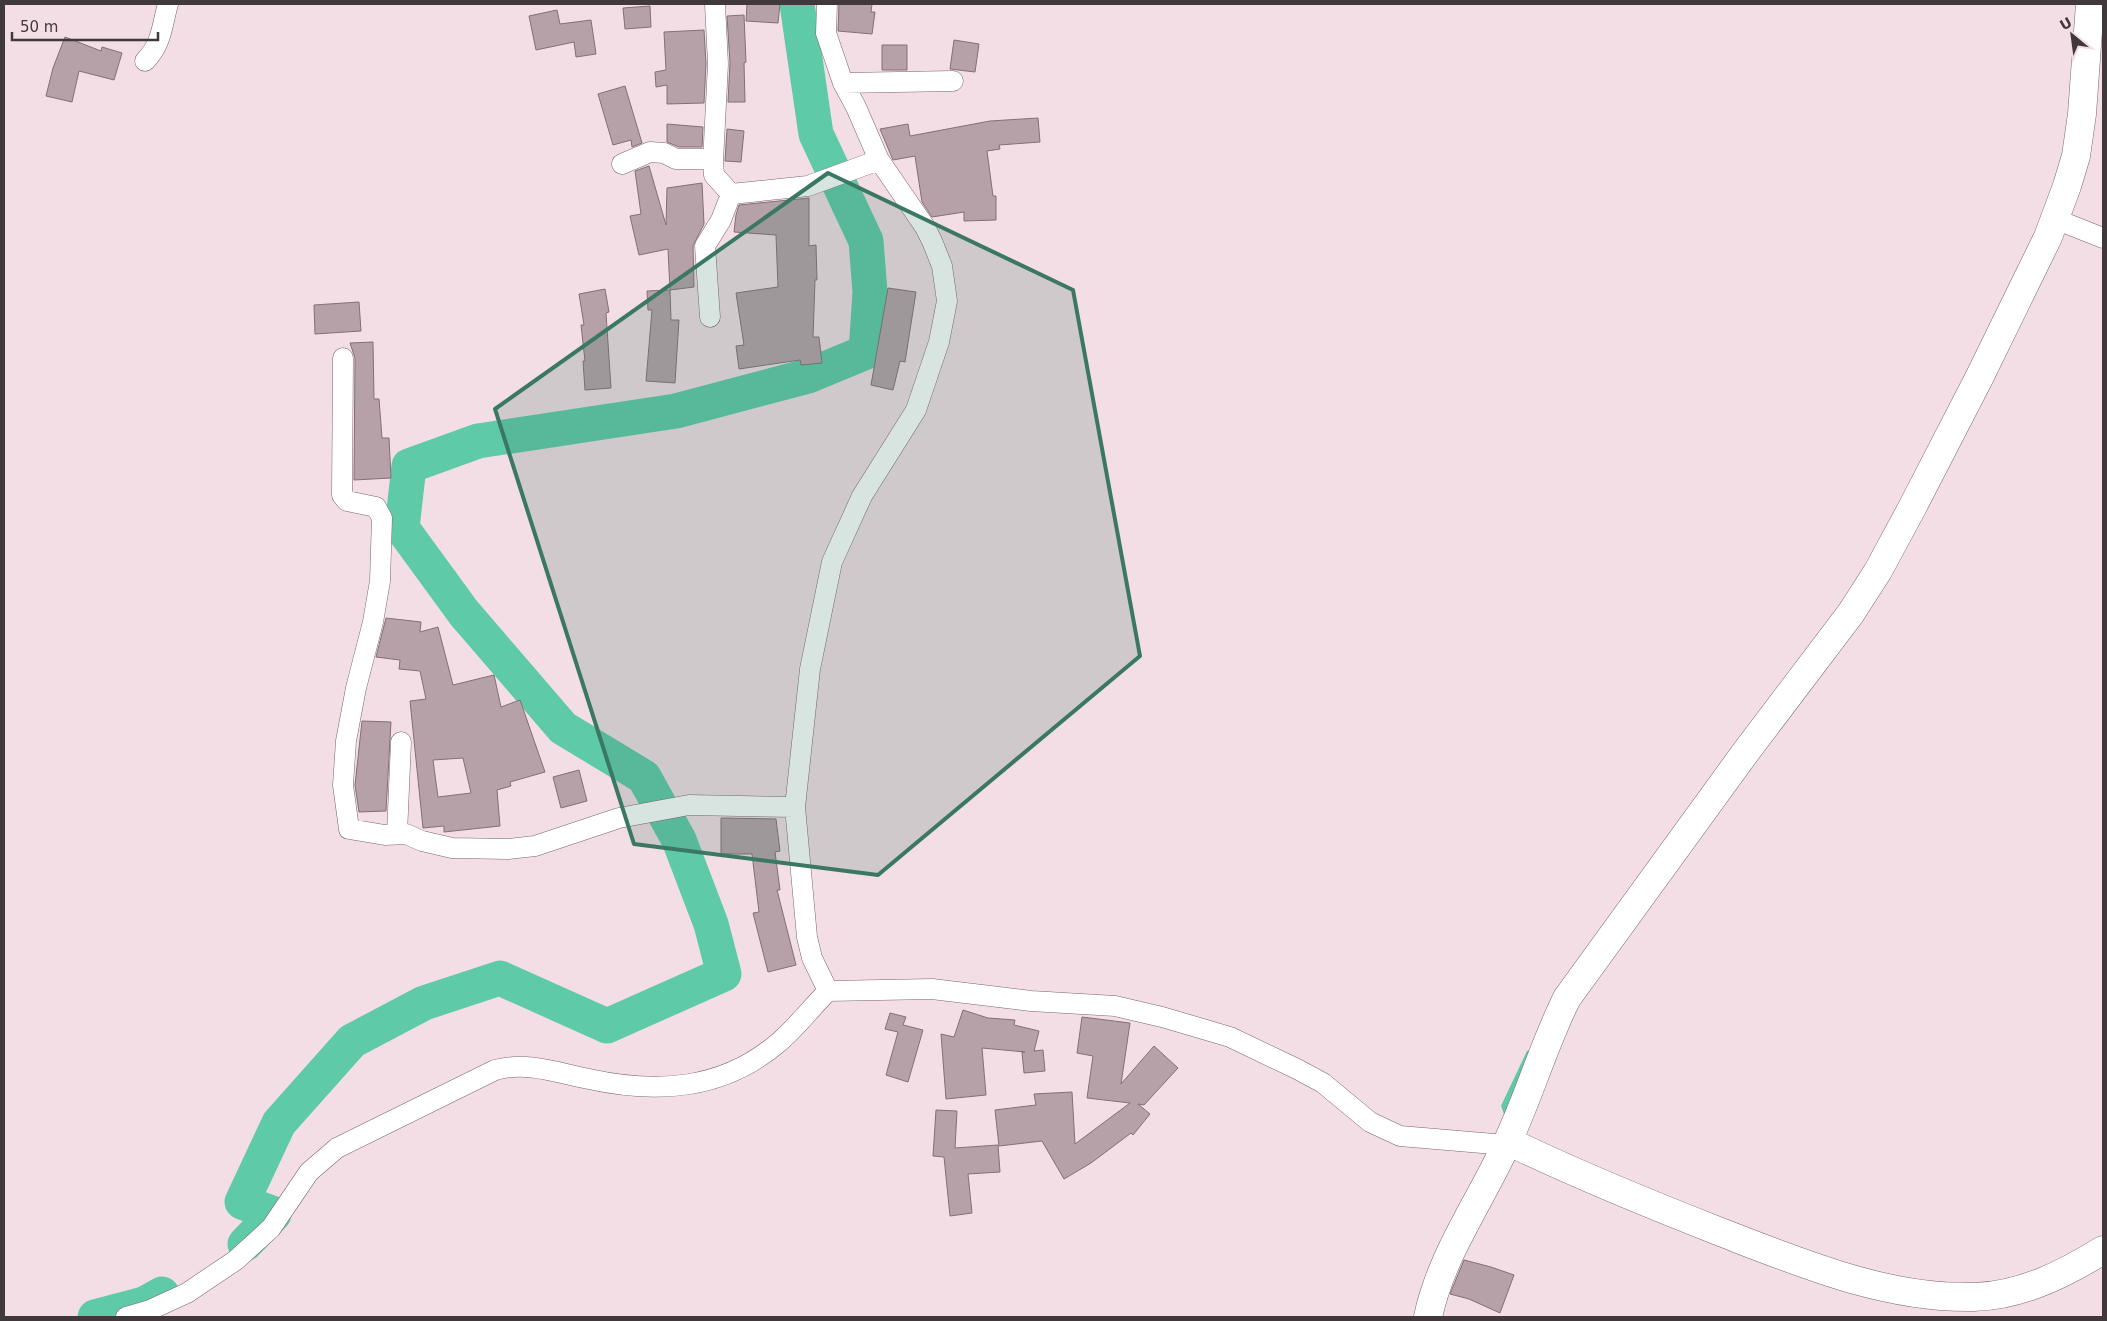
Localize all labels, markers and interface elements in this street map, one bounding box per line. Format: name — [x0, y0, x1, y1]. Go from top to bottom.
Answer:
scale bar — [12, 10, 159, 42]
north arrow — [2047, 10, 2097, 60]
text: U — [2057, 14, 2075, 33]
text: 50 m — [20, 18, 58, 36]

